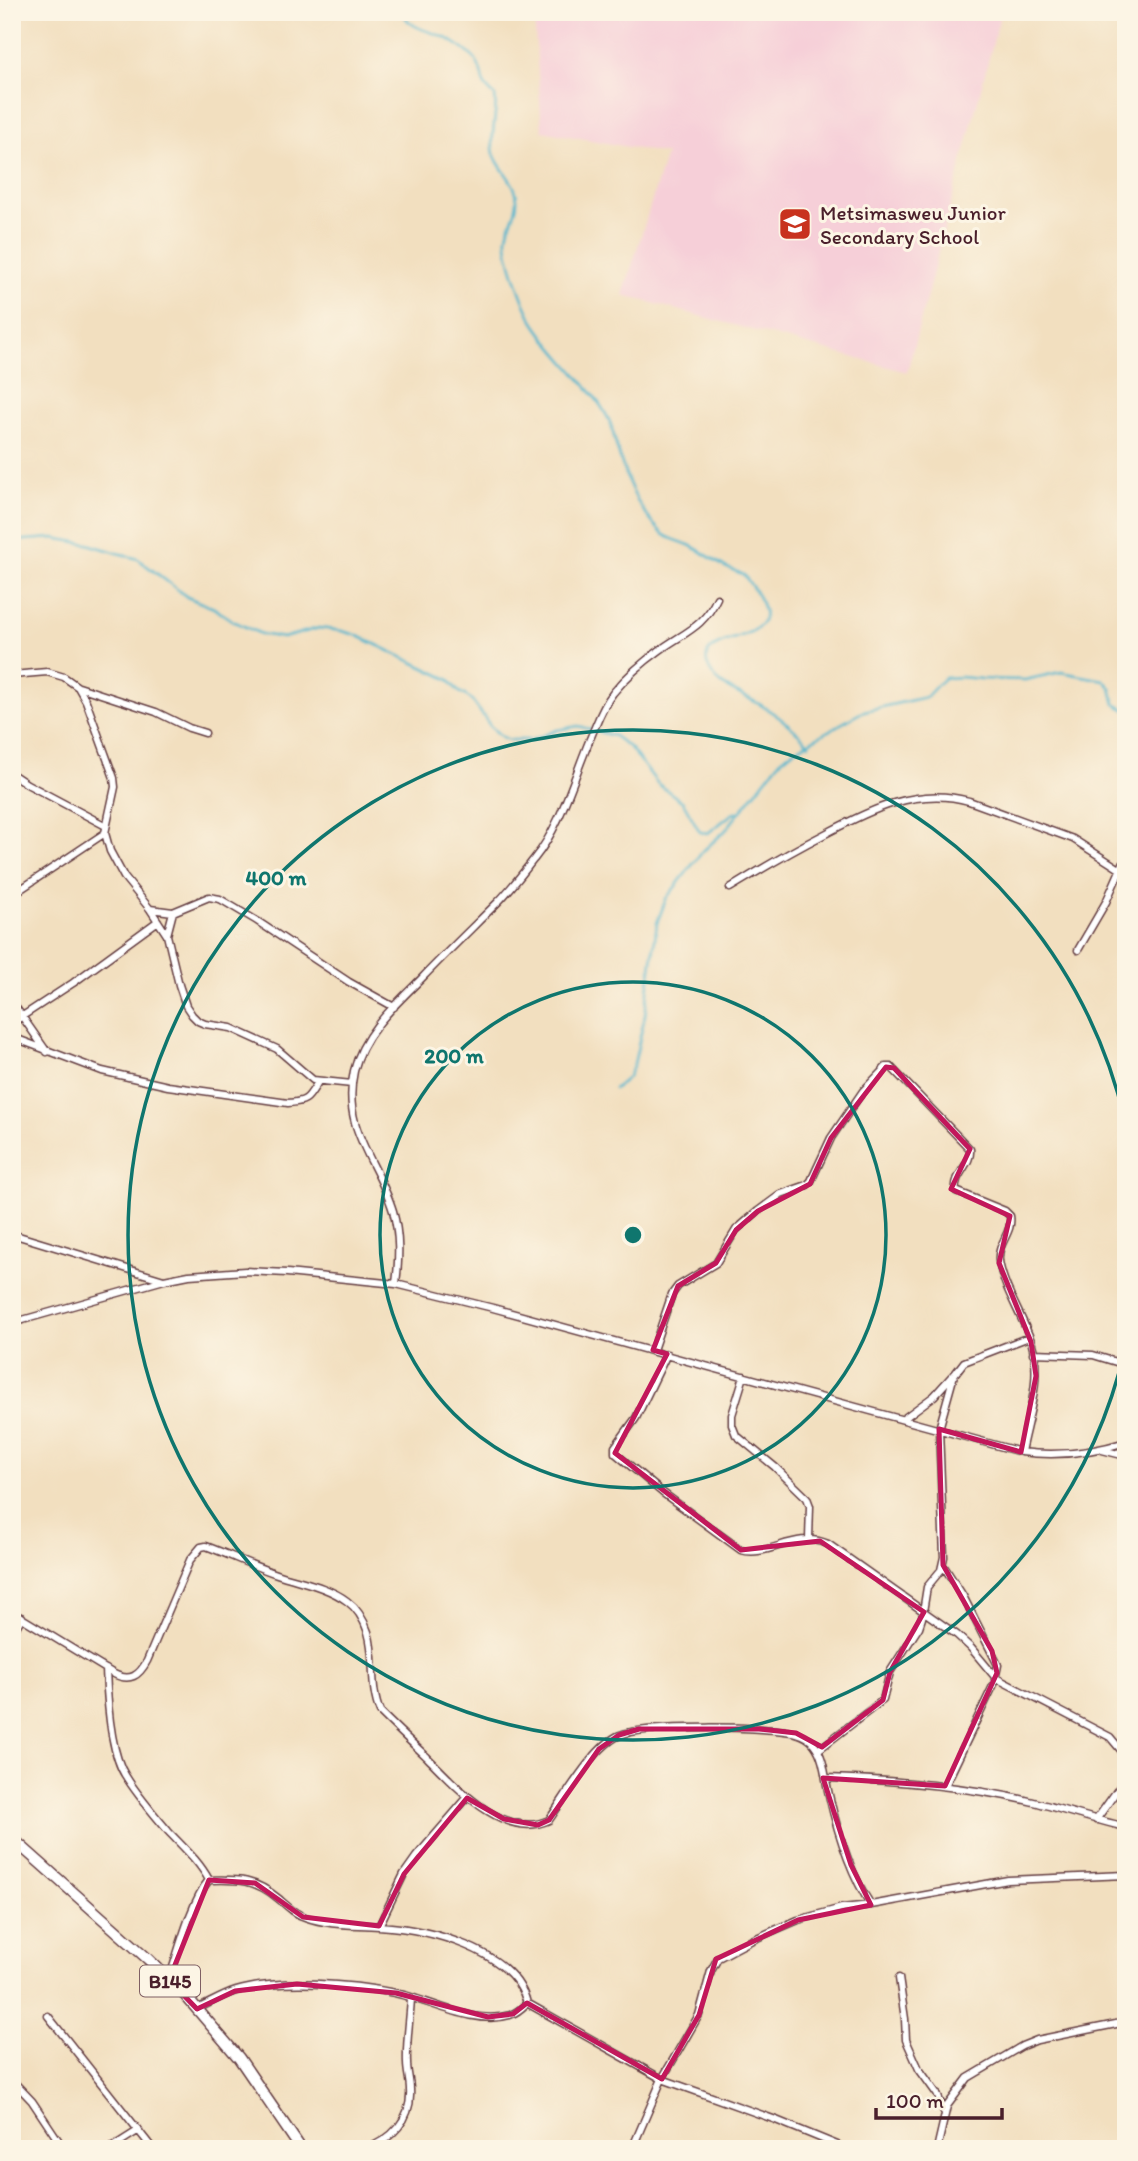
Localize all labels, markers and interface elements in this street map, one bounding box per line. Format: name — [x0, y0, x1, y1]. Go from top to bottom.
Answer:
place label: Metsimasweu Junior Secondary School — [820, 200, 1006, 249]
school or university icon: Metsimasweu Junior Secondary School — [776, 205, 814, 243]
text: 400 m — [246, 865, 307, 890]
text: 200 m — [424, 1043, 484, 1068]
centre of rings — [621, 1223, 645, 1247]
road number: B145 — [140, 1966, 200, 1996]
scale bar — [876, 2077, 1002, 2121]
text: 100 m — [886, 2088, 944, 2113]

